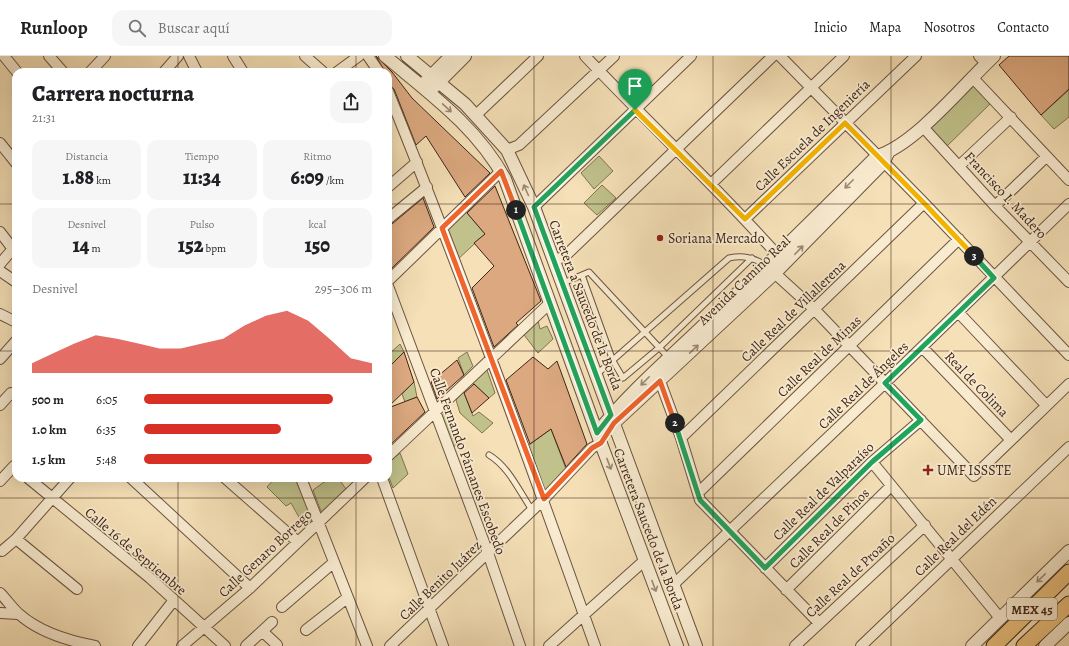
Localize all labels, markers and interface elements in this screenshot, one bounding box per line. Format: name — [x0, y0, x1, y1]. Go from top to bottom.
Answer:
search box — [112, 10, 392, 46]
text: Runloop — [20, 15, 88, 41]
icon: search — [126, 17, 148, 39]
text: Buscar aquí — [158, 18, 230, 38]
text: Inicio — [814, 18, 847, 37]
text: Mapa — [869, 18, 901, 37]
text: Nosotros — [923, 18, 975, 37]
text: Contacto — [997, 18, 1049, 37]
pin — [618, 69, 652, 110]
icon: arrive — [624, 75, 646, 97]
street label: Calle Escuela de Ingeniería — [750, 75, 875, 196]
text: Carrera nocturna — [32, 79, 194, 109]
button: share — [330, 81, 372, 123]
one-way arrow — [442, 103, 452, 113]
text: 21:31 — [32, 109, 56, 126]
street label: Francisco I. Madero — [960, 148, 1051, 243]
text: Distancia — [65, 149, 108, 164]
text: Tiempo — [185, 149, 219, 164]
text: Ritmo — [303, 149, 331, 164]
text: 1.88 — [62, 164, 94, 191]
text: 11:34 — [183, 164, 221, 191]
text: 6:09 — [290, 164, 324, 191]
text: km — [94, 173, 111, 188]
text: /km — [324, 173, 344, 188]
one-way arrow — [844, 179, 854, 188]
one-way arrow — [522, 184, 529, 196]
pin: 1 — [506, 200, 526, 220]
text: 1 — [514, 202, 518, 217]
text: Desnivel — [67, 217, 106, 232]
text: Pulso — [190, 217, 214, 232]
text: kcal — [309, 217, 326, 232]
street label: Carretera a Saucedo de la Borda — [544, 217, 627, 394]
place label: Soriana Mercado — [668, 229, 765, 248]
street label: Avenida Camino Real — [693, 231, 795, 330]
text: 14 — [73, 232, 89, 259]
text: 152 — [178, 232, 203, 259]
text: 150 — [305, 232, 330, 259]
marker: Soriana Mercado — [655, 233, 665, 243]
text: m — [89, 241, 101, 256]
text: bpm — [203, 241, 226, 256]
one-way arrow — [794, 245, 803, 255]
pin: 3 — [964, 246, 984, 266]
text: 3 — [972, 248, 976, 263]
street label: Calle Real de Villallerena — [737, 256, 850, 366]
text: Desnivel — [32, 280, 78, 297]
text: 295–306 m — [315, 280, 372, 297]
street label: Calle Real de Minas — [773, 311, 866, 402]
street label: Calle Real de Ángeles — [814, 337, 913, 434]
one-way arrow — [689, 344, 699, 354]
street label: Real de Colima — [940, 347, 1013, 422]
street label: Calle Fernando Pámanes Escobedo — [425, 365, 510, 557]
one-way arrow — [640, 376, 650, 386]
text: 500 m — [32, 391, 64, 408]
text: 6:05 — [96, 391, 118, 408]
pin: 2 — [665, 413, 685, 433]
text: 2 — [672, 415, 678, 430]
text: 1.0 km — [32, 421, 67, 438]
text: 6:35 — [96, 421, 116, 438]
street label: Calle Real de Valparaíso — [768, 438, 878, 545]
street label: Carretera Saucedo de la Borda — [609, 446, 688, 613]
text: 1.5 km — [32, 451, 66, 468]
text: 5:48 — [96, 451, 117, 468]
one-way arrow — [605, 458, 613, 470]
place label: UMF ISSSTE — [937, 461, 1012, 480]
marker: UMF ISSSTE — [922, 464, 934, 476]
street label: Calle Real de Pinos — [785, 484, 874, 573]
street label: Calle Real del Edén — [910, 492, 1001, 581]
street label: Calle 16 de Septiembre — [81, 503, 191, 600]
street label: Calle Genaro Borrego — [214, 505, 316, 602]
street label: Calle Real de Proaño — [801, 529, 899, 622]
street label: Calle Benito Juárez — [395, 536, 486, 625]
one-way arrow — [1036, 573, 1046, 583]
one-way arrow — [651, 579, 659, 591]
road number: MEX 45 — [1007, 598, 1057, 620]

